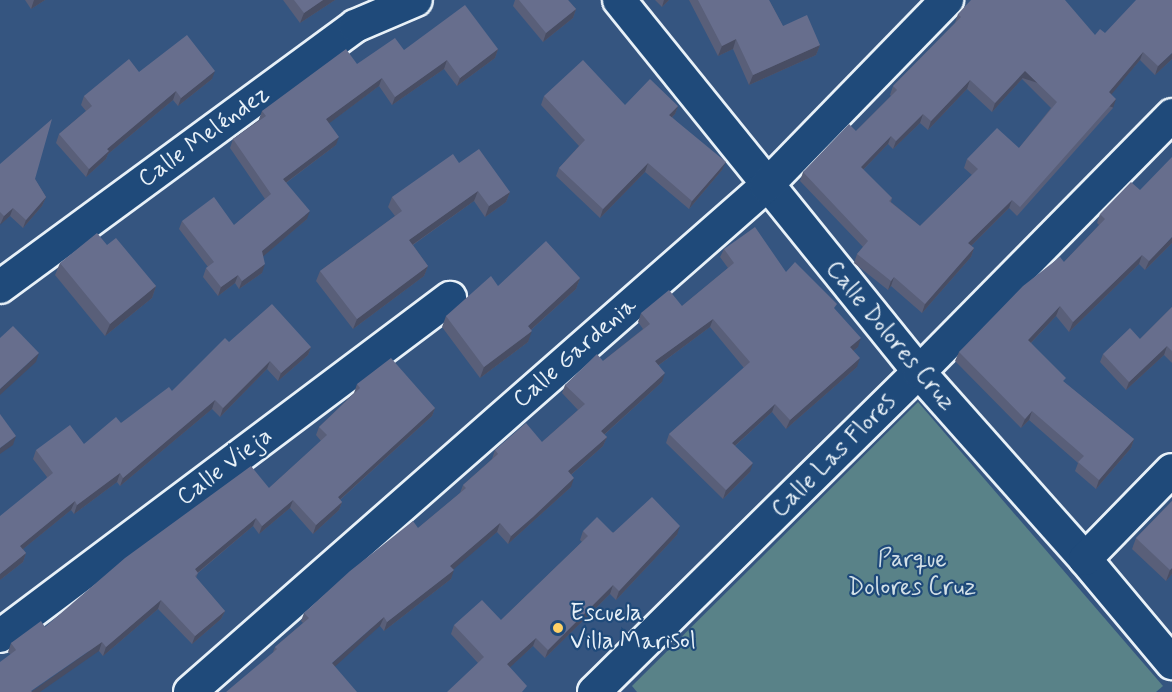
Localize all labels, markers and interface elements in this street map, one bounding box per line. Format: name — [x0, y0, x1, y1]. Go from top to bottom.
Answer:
street label: Calle Meléndez — [133, 80, 275, 194]
street label: Calle Dolores Cruz — [818, 255, 962, 417]
street label: Calle Gardenia — [509, 293, 641, 413]
street label: Calle Las Flores — [766, 388, 902, 524]
street label: Calle Vieja — [171, 421, 279, 513]
park label: Parque Dolores Cruz — [847, 546, 977, 602]
place label: Escuela Villa Marisol — [570, 600, 693, 656]
marker: Escuela Villa Marisol — [551, 621, 565, 635]

